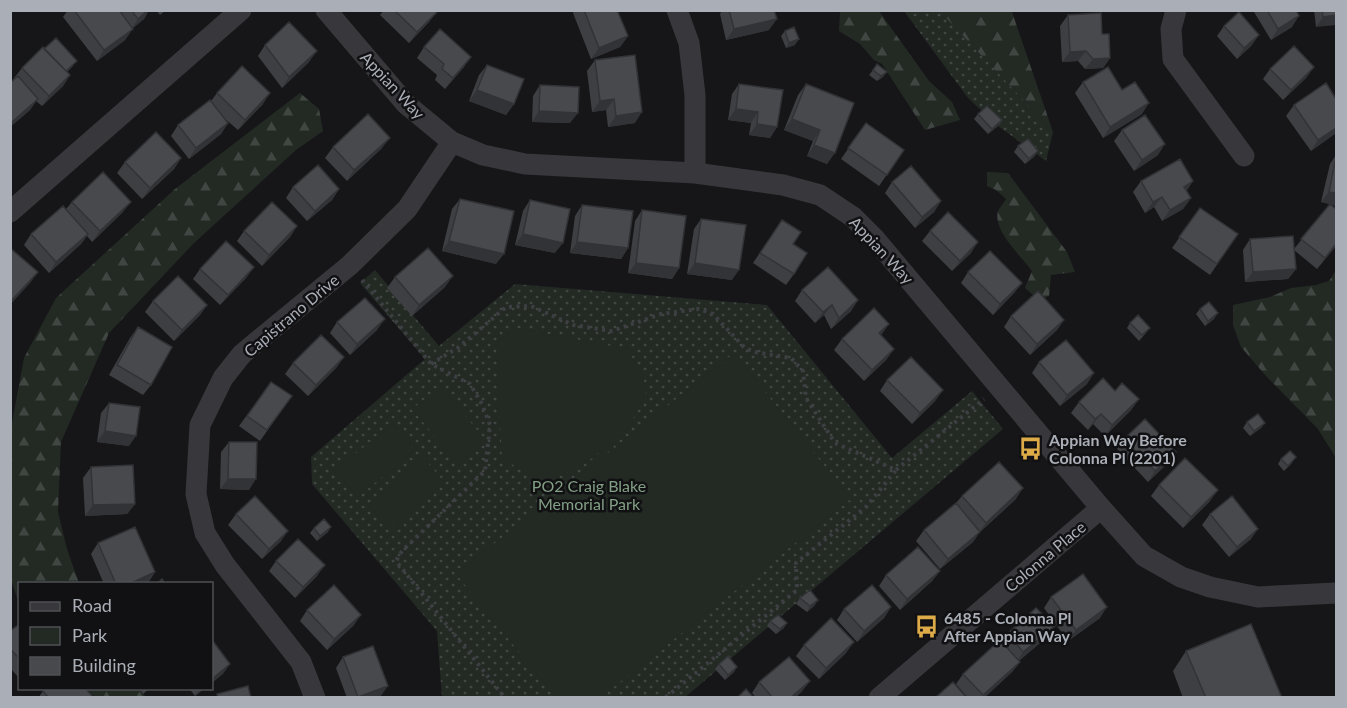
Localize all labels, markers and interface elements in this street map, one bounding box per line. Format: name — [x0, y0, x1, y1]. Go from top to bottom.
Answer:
street label: Appian Way — [357, 47, 429, 123]
street label: Appian Way — [846, 212, 918, 288]
street label: Capistrano Drive — [240, 270, 342, 360]
place label: Appian Way Before Colonna Pl (2201) — [1048, 430, 1187, 467]
bus stop icon: Appian Way Before Colonna Pl (2201) — [1018, 435, 1044, 461]
park label: PO2 Craig Blake Memorial Park — [532, 476, 646, 513]
street label: Colonna Place — [1001, 517, 1089, 595]
legend — [18, 582, 213, 690]
text: Road — [72, 594, 112, 616]
place label: 6485 - Colonna Pl After Appian Way — [943, 608, 1072, 645]
bus stop icon: 6485 - Colonna Pl After Appian Way — [913, 613, 939, 639]
text: Park — [72, 624, 108, 646]
text: Building — [72, 654, 136, 676]

